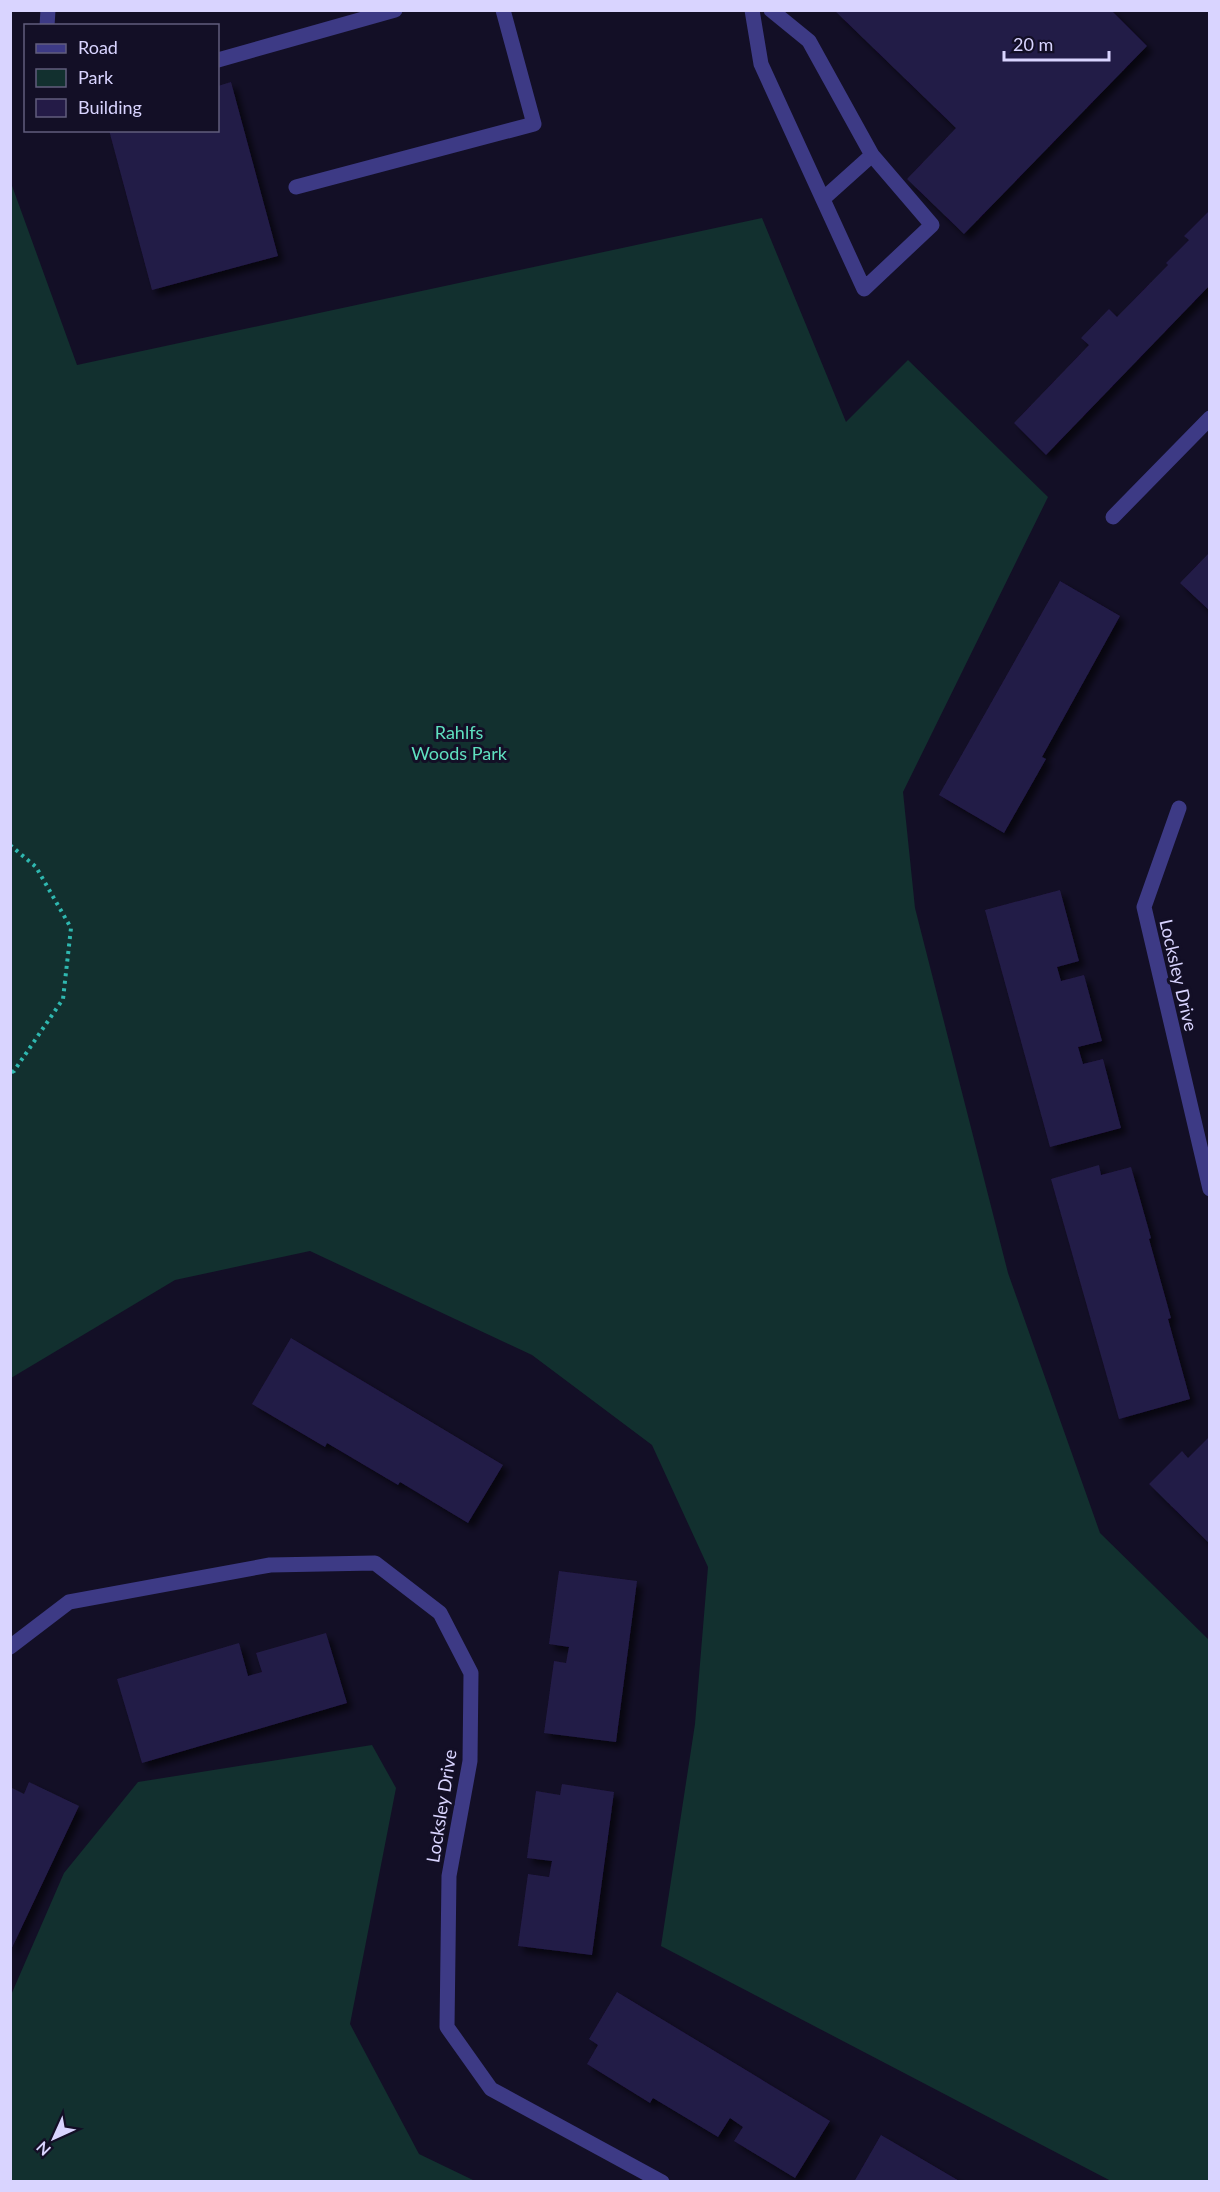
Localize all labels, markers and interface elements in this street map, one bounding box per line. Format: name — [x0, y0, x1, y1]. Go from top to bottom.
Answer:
legend — [24, 24, 219, 132]
scale bar — [1004, 24, 1109, 62]
text: 20 m — [1013, 33, 1053, 55]
text: Road — [78, 36, 118, 58]
text: Park — [78, 66, 114, 88]
text: Building — [78, 96, 142, 118]
park label: Rahlfs Woods Park — [411, 721, 508, 764]
street label: Locksley Drive — [1155, 917, 1203, 1033]
street label: Locksley Drive — [421, 1748, 461, 1864]
north arrow — [24, 2108, 84, 2168]
text: N — [32, 2138, 54, 2160]

